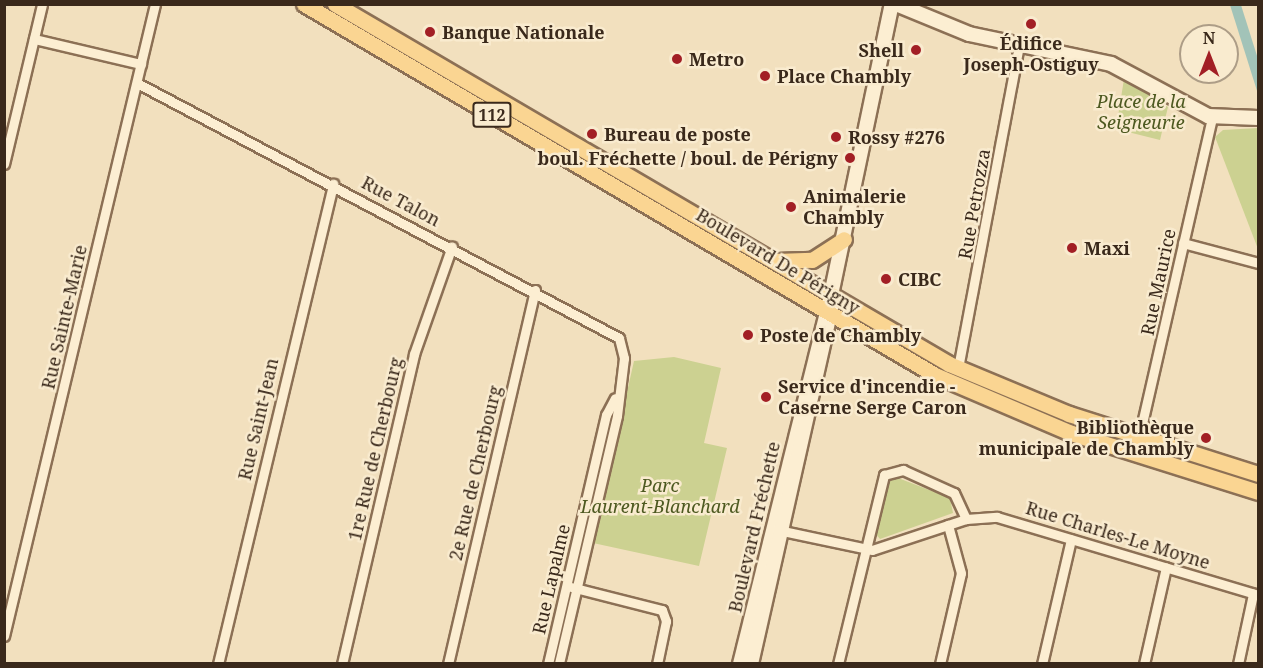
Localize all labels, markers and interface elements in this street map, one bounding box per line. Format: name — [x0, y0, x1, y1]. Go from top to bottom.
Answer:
marker: Édifice Joseph-Ostiguy — [1024, 17, 1038, 31]
place label: Banque Nationale — [442, 21, 605, 43]
north arrow — [1179, 24, 1239, 84]
marker: Banque Nationale — [423, 25, 437, 39]
text: N — [1203, 27, 1215, 49]
place label: Édifice Joseph-Ostiguy — [963, 33, 1099, 76]
place label: Shell — [859, 39, 904, 61]
marker: Shell — [909, 43, 923, 57]
place label: Metro — [689, 48, 744, 70]
marker: Metro — [670, 52, 684, 66]
place label: Place Chambly — [777, 65, 911, 87]
marker: Place Chambly — [758, 69, 772, 83]
park label: Place de la Seigneurie — [1096, 91, 1186, 134]
road number: 112 — [471, 102, 513, 128]
place label: Bureau de poste — [604, 123, 751, 145]
place label: Rossy #276 — [848, 126, 945, 148]
marker: Bureau de poste — [585, 127, 599, 141]
marker: Rossy #276 — [829, 130, 843, 144]
place label: boul. Fréchette / boul. de Périgny — [537, 147, 838, 169]
street label: Rue Petrozza — [954, 147, 994, 261]
marker: boul. Fréchette / boul. de Périgny — [843, 151, 857, 165]
street label: Rue Talon — [358, 171, 444, 231]
place label: Animalerie Chambly — [803, 186, 906, 228]
marker: Animalerie Chambly — [784, 200, 798, 214]
street label: Boulevard De Périgny — [692, 204, 864, 318]
street label: Rue Maurice — [1136, 227, 1180, 337]
place label: Maxi — [1084, 237, 1130, 259]
marker: Maxi — [1065, 241, 1079, 255]
street label: Rue Sainte-Marie — [37, 243, 91, 391]
place label: CIBC — [898, 268, 941, 290]
marker: CIBC — [879, 272, 893, 286]
place label: Poste de Chambly — [760, 324, 921, 346]
marker: Poste de Chambly — [741, 328, 755, 342]
street label: 1re Rue de Cherbourg — [343, 355, 407, 543]
street label: Rue Saint-Jean — [233, 356, 283, 482]
place label: Service d'incendie - Caserne Serge Caron — [778, 376, 967, 418]
street label: 2e Rue de Cherbourg — [444, 383, 506, 563]
marker: Service d'incendie - Caserne Serge Caron — [759, 390, 773, 404]
place label: Bibliothèque municipale de Chambly — [979, 417, 1194, 460]
marker: Bibliothèque municipale de Chambly — [1199, 431, 1213, 445]
street label: Boulevard Fréchette — [724, 440, 784, 614]
park label: Parc Laurent-Blanchard — [580, 475, 740, 518]
street label: Rue Charles-Le Moyne — [1023, 497, 1213, 573]
street label: Rue Lapalme — [528, 522, 574, 636]

